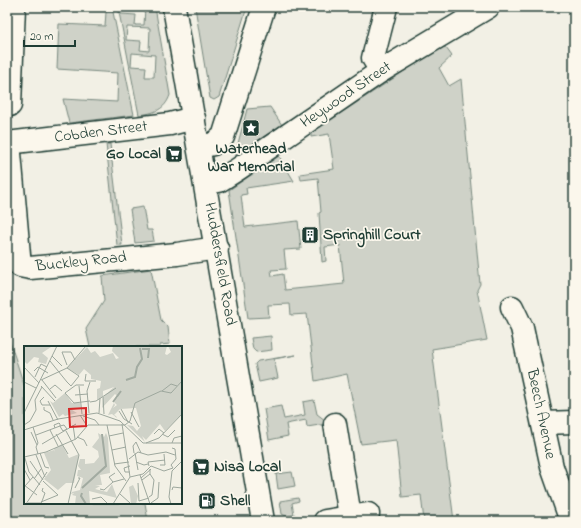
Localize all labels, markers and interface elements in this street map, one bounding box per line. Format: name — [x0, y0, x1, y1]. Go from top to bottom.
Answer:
scale bar — [24, 22, 75, 48]
text: 20 m — [30, 28, 53, 46]
street label: Heywood Street — [295, 55, 397, 134]
street label: Cobden Street — [53, 114, 149, 150]
place icon: Waterhead War Memorial — [241, 118, 261, 138]
place label: Waterhead War Memorial — [208, 137, 295, 179]
place label: Go Local — [106, 142, 161, 166]
supermarket icon: Go Local — [164, 144, 184, 164]
street label: Huddersfield Road — [197, 201, 243, 327]
place label: Springhill Court — [323, 223, 421, 248]
building icon: Springhill Court — [300, 225, 320, 245]
street label: Buckley Road — [33, 245, 128, 279]
inset map — [24, 346, 182, 504]
street label: Beech Avenue — [520, 366, 562, 462]
place label: Nisa Local — [214, 455, 281, 479]
supermarket icon: Nisa Local — [191, 457, 211, 477]
place label: Shell — [220, 489, 251, 513]
fuel station icon: Shell — [197, 491, 217, 511]

